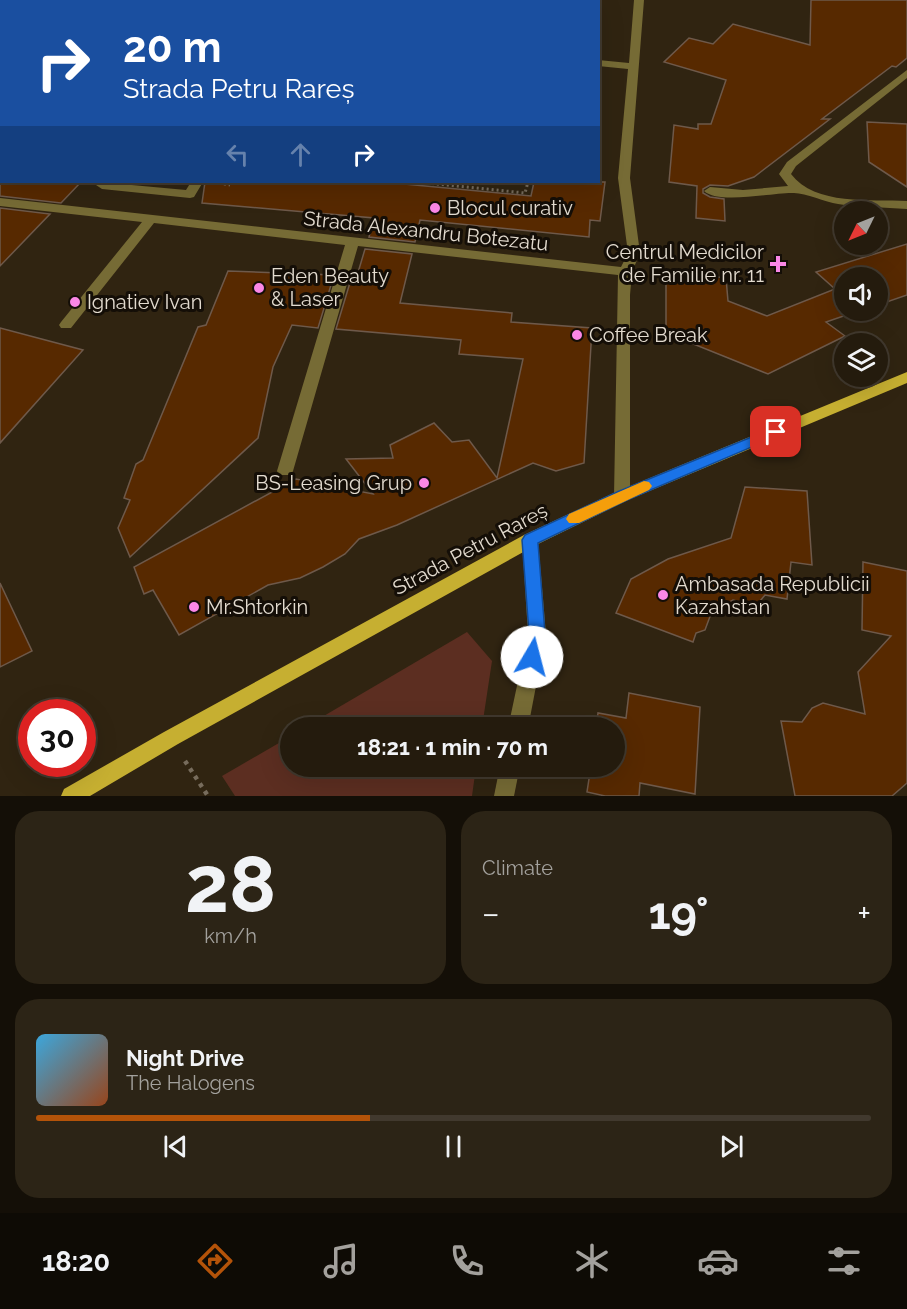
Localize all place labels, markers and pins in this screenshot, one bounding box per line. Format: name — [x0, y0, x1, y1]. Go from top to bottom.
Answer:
place label: Blocul curativ — [447, 196, 573, 220]
marker: Blocul curativ — [428, 201, 442, 215]
place label: Centrul Medicilor de Familie nr. 11 — [606, 240, 764, 287]
marker: Centrul Medicilor de Familie nr. 11 — [769, 255, 787, 273]
place label: Eden Beauty & Laser — [271, 264, 389, 311]
marker: Eden Beauty & Laser — [252, 281, 266, 295]
place label: Ignatiev Ivan — [87, 290, 202, 314]
marker: Ignatiev Ivan — [68, 295, 82, 309]
place label: Coffee Break — [589, 323, 708, 347]
marker: Coffee Break — [570, 328, 584, 342]
pin — [750, 406, 801, 457]
place label: BS-Leasing Grup — [255, 471, 412, 495]
marker: BS-Leasing Grup — [417, 476, 431, 490]
place label: Ambasada Republicii Kazahstan — [675, 572, 870, 619]
marker: Ambasada Republicii Kazahstan — [656, 588, 670, 602]
place label: Mr.Shtorkin — [206, 595, 308, 619]
marker: Mr.Shtorkin — [187, 600, 201, 614]

